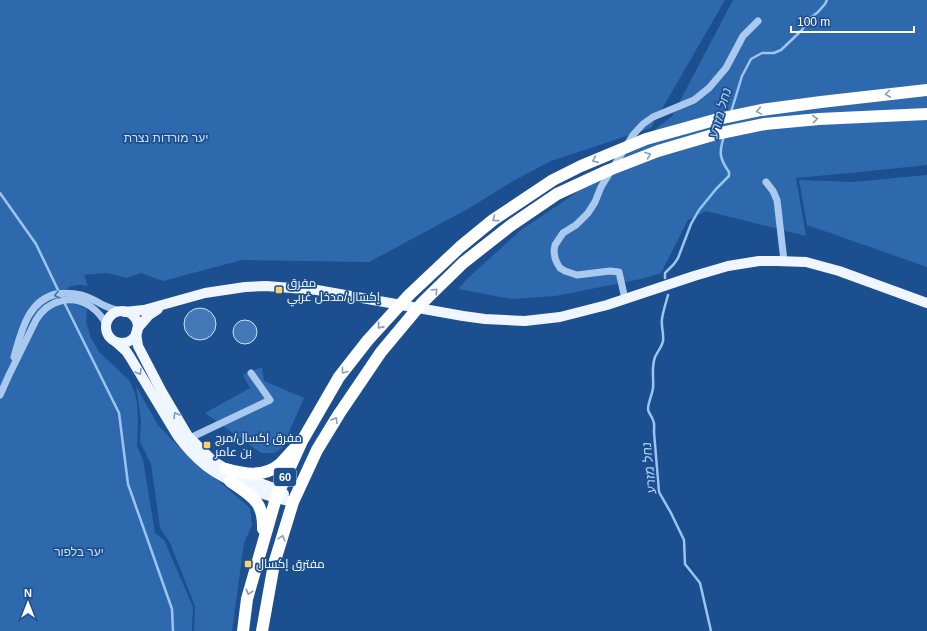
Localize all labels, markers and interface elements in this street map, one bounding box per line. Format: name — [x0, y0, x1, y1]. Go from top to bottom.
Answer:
scale bar — [791, 8, 914, 34]
text: 100 m — [797, 15, 830, 29]
water label: נחל מזרע — [705, 86, 734, 141]
one-way arrow — [885, 89, 891, 98]
one-way arrow — [756, 106, 762, 114]
one-way arrow — [812, 115, 818, 124]
park label: יער מורדות נצרת — [124, 131, 208, 145]
one-way arrow — [644, 151, 651, 159]
one-way arrow — [592, 155, 600, 163]
one-way arrow — [493, 214, 500, 221]
place label: مفرق إكسال/مدخل غربي — [287, 276, 380, 307]
marker: مفرق إكسال/مدخل غربي — [274, 285, 284, 295]
one-way arrow — [430, 288, 437, 296]
one-way arrow — [54, 290, 61, 298]
one-way arrow — [377, 321, 385, 329]
one-way arrow — [341, 366, 348, 373]
one-way arrow — [135, 368, 142, 375]
one-way arrow — [173, 412, 180, 419]
one-way arrow — [331, 417, 338, 424]
place label: مفرق إكسال/مرج بن عامر — [214, 431, 302, 459]
marker: مفرق إكسال/مرج بن عامر — [202, 440, 212, 450]
water label: נחל מזרע — [639, 441, 659, 496]
road number: 60 — [274, 468, 296, 486]
one-way arrow — [277, 535, 286, 542]
park label: יער בלפור — [54, 545, 104, 559]
place label: مفترق إكسال — [256, 557, 325, 571]
marker: مفترق إكسال — [243, 559, 253, 569]
north arrow — [8, 583, 48, 623]
text: N — [24, 587, 32, 599]
one-way arrow — [245, 588, 254, 595]

